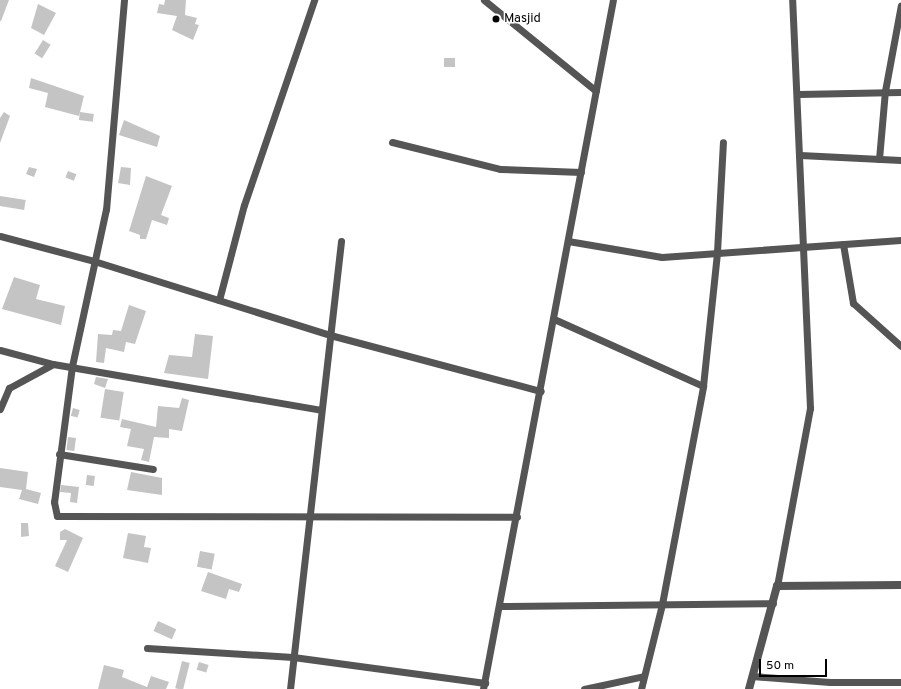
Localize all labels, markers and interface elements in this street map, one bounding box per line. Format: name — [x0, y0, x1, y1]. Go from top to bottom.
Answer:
place label: Masjid — [504, 11, 541, 27]
marker: Masjid — [491, 14, 501, 24]
scale bar — [761, 651, 829, 677]
text: 50 m — [766, 658, 794, 674]

